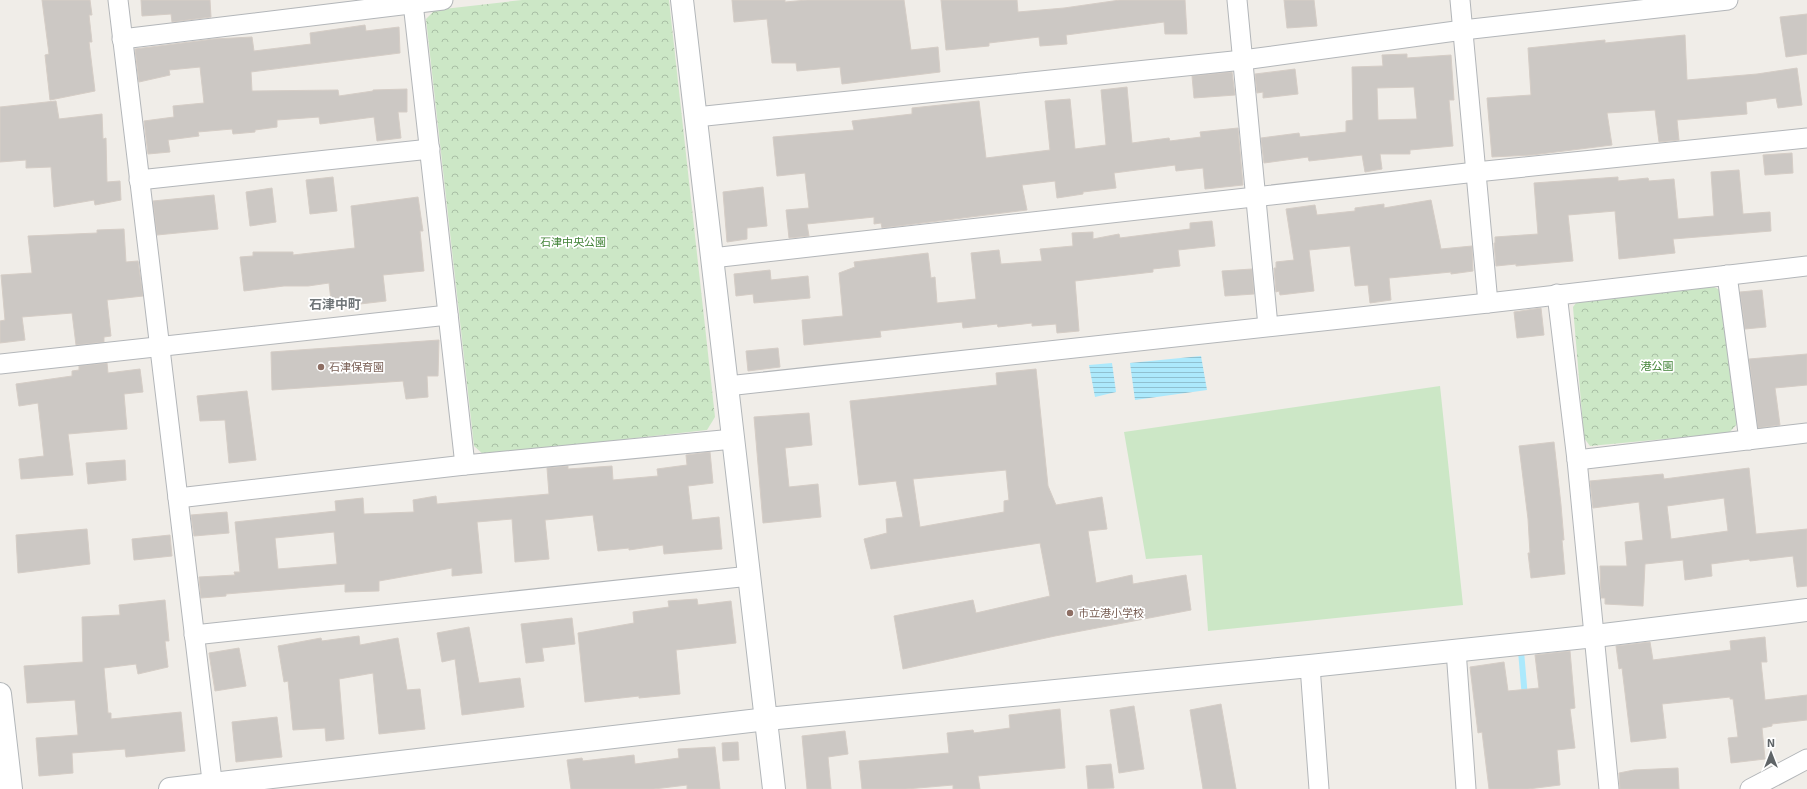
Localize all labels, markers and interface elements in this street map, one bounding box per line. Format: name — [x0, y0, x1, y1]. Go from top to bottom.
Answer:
park label: 石津中央公園 — [540, 235, 606, 248]
district label: 石津中町 — [309, 296, 361, 312]
park label: 港公園 — [1641, 359, 1674, 372]
place label: 石津保育園 — [329, 360, 384, 373]
marker: 石津保育園 — [316, 362, 326, 372]
place label: 市立港小学校 — [1078, 606, 1144, 619]
marker: 市立港小学校 — [1065, 608, 1075, 618]
north arrow — [1751, 733, 1791, 773]
text: N — [1767, 736, 1775, 749]

